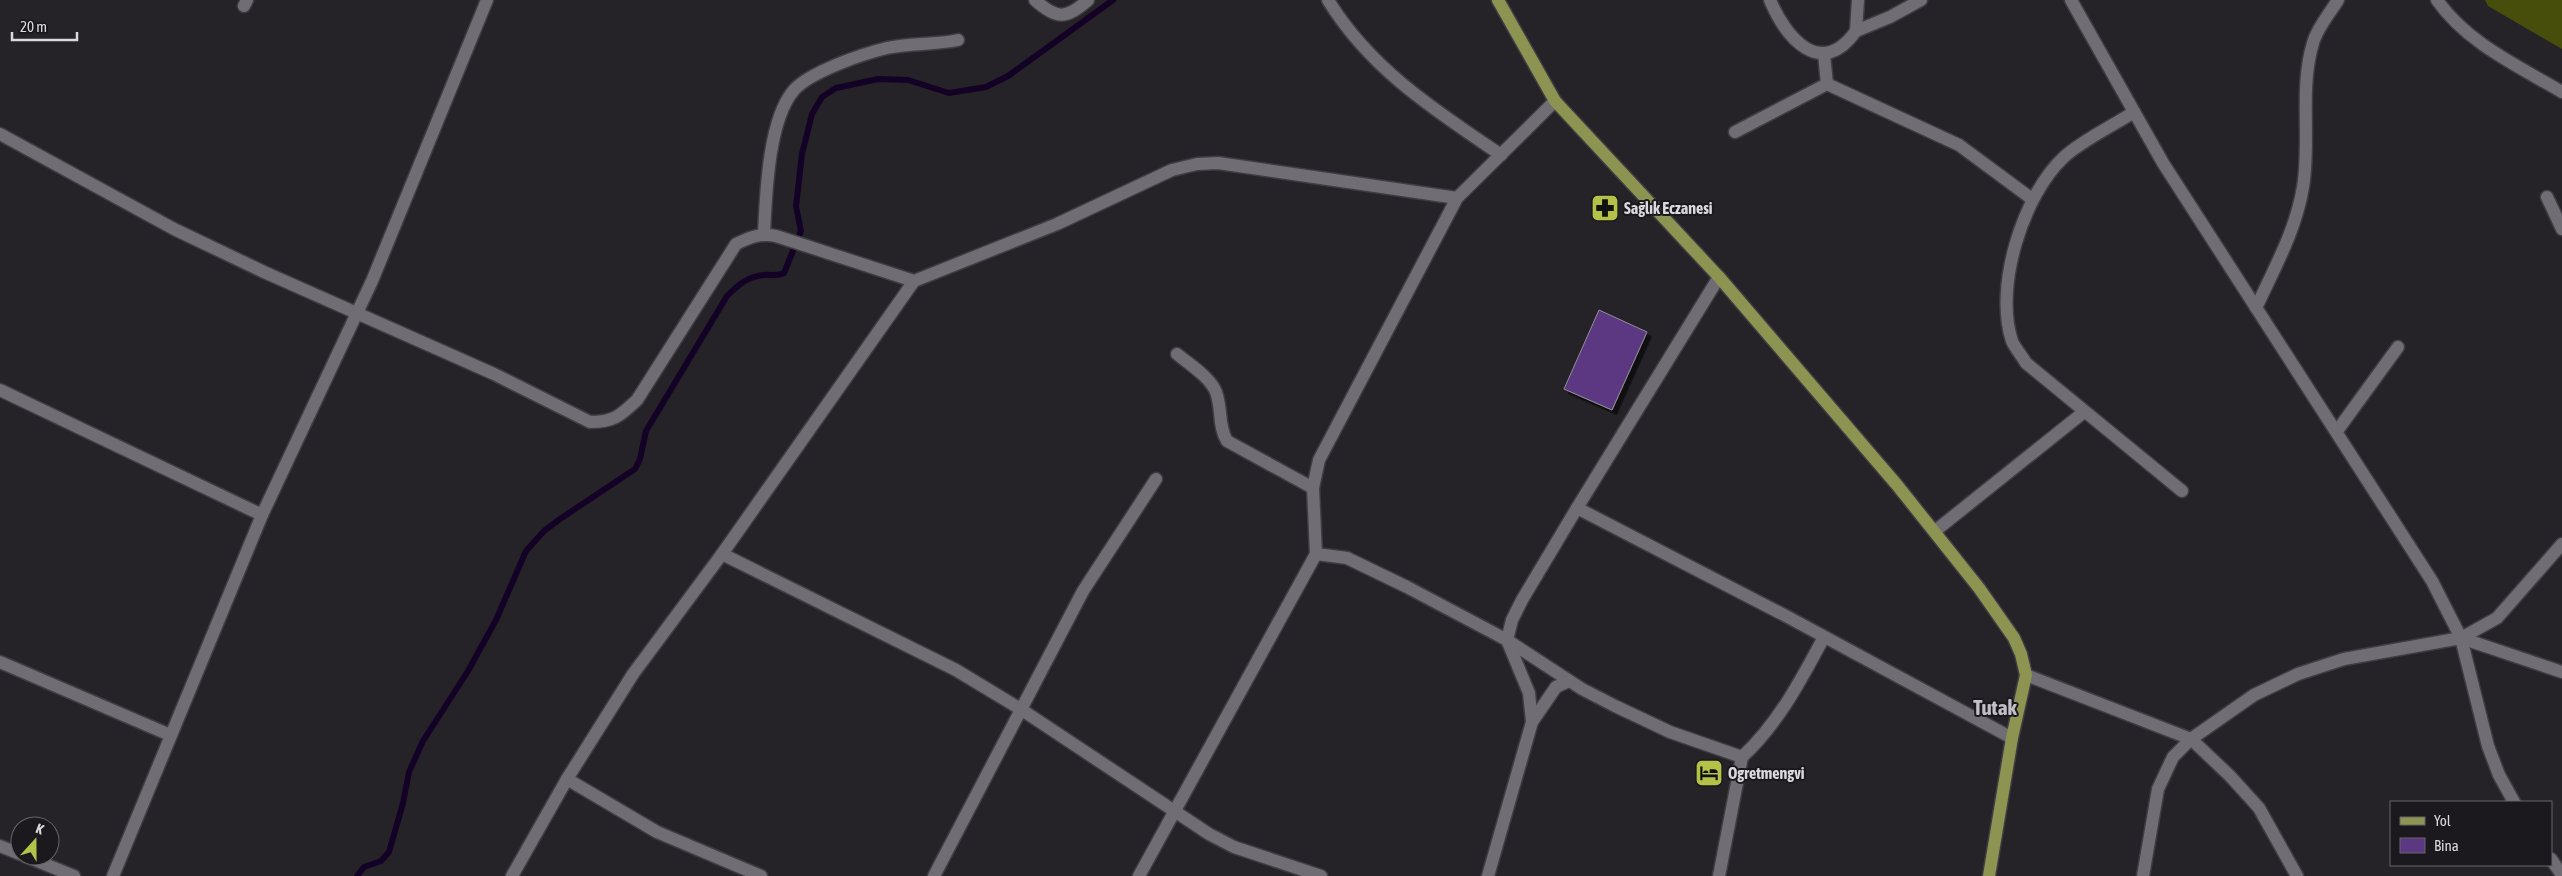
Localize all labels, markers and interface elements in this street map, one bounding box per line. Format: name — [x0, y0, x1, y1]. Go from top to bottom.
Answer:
scale bar — [12, 10, 78, 42]
text: 20 m — [20, 18, 47, 35]
pharmacy icon: Sağlık Eczanesi — [1590, 193, 1620, 223]
place label: Sağlık Eczanesi — [1624, 199, 1713, 217]
district label: Tutak — [1973, 695, 2017, 719]
hotel icon: Ogretmengvi — [1694, 758, 1724, 788]
place label: Ogretmengvi — [1728, 764, 1805, 782]
legend — [2390, 801, 2552, 866]
text: Yol — [2434, 812, 2451, 829]
north arrow — [10, 816, 60, 866]
text: K — [34, 820, 46, 838]
text: Bina — [2434, 837, 2459, 854]

